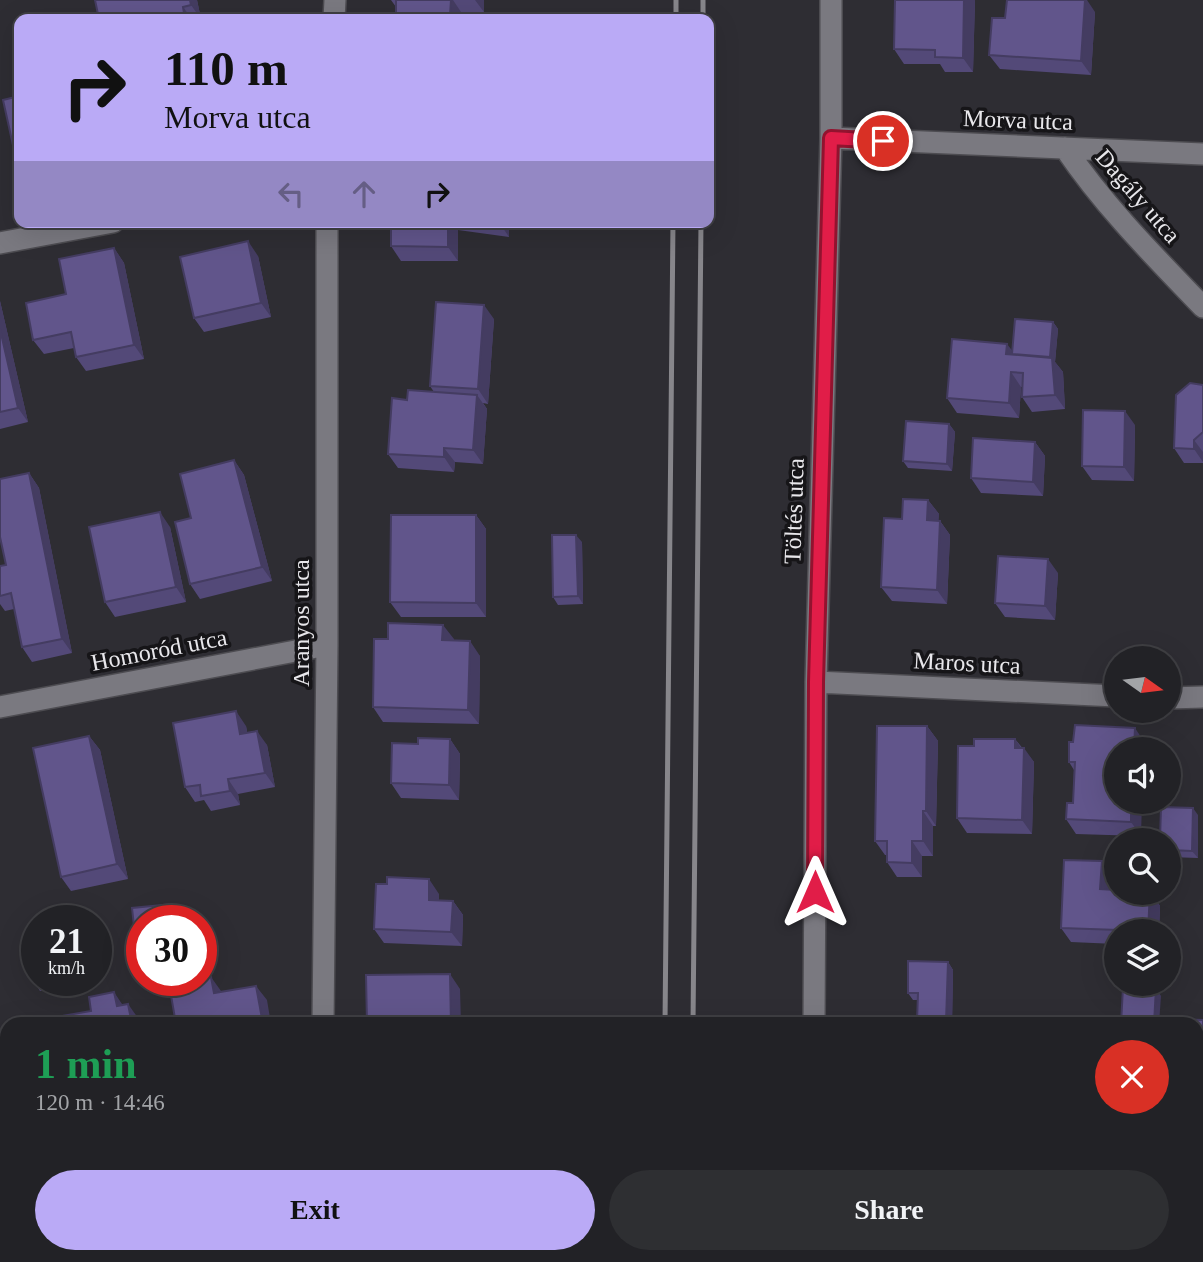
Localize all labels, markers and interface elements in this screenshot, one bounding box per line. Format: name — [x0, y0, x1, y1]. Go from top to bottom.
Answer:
text: 110 m — [164, 41, 288, 96]
icon: right — [49, 42, 140, 133]
text: Morva utca — [164, 99, 311, 135]
street label: Morva utca — [963, 105, 1074, 135]
pin — [853, 111, 913, 171]
icon: arrive — [864, 122, 902, 160]
street label: Dagály utca — [1090, 144, 1186, 248]
icon: left — [272, 175, 310, 213]
icon: ahead — [345, 175, 383, 213]
icon: right — [418, 175, 456, 213]
street label: Töltés utca — [779, 457, 809, 564]
street label: Aranyos utca — [288, 559, 314, 687]
street label: Homoród utca — [89, 624, 230, 676]
north arrow — [1104, 646, 1181, 723]
map controls — [1104, 646, 1181, 996]
street label: Maros utca — [913, 647, 1022, 679]
button: sound — [1104, 737, 1181, 814]
button: search — [1104, 828, 1181, 905]
position arrow — [778, 855, 852, 929]
speed limit sign: 30 — [126, 905, 217, 996]
button: layers — [1104, 919, 1181, 996]
text: 21 — [49, 922, 84, 961]
text: km/h — [48, 958, 85, 978]
button: close — [1095, 1040, 1169, 1114]
text: 1 min — [35, 1041, 137, 1087]
text: 120 m · 14:46 — [35, 1090, 165, 1115]
button: Exit — [35, 1170, 595, 1250]
button: Share — [609, 1170, 1169, 1250]

